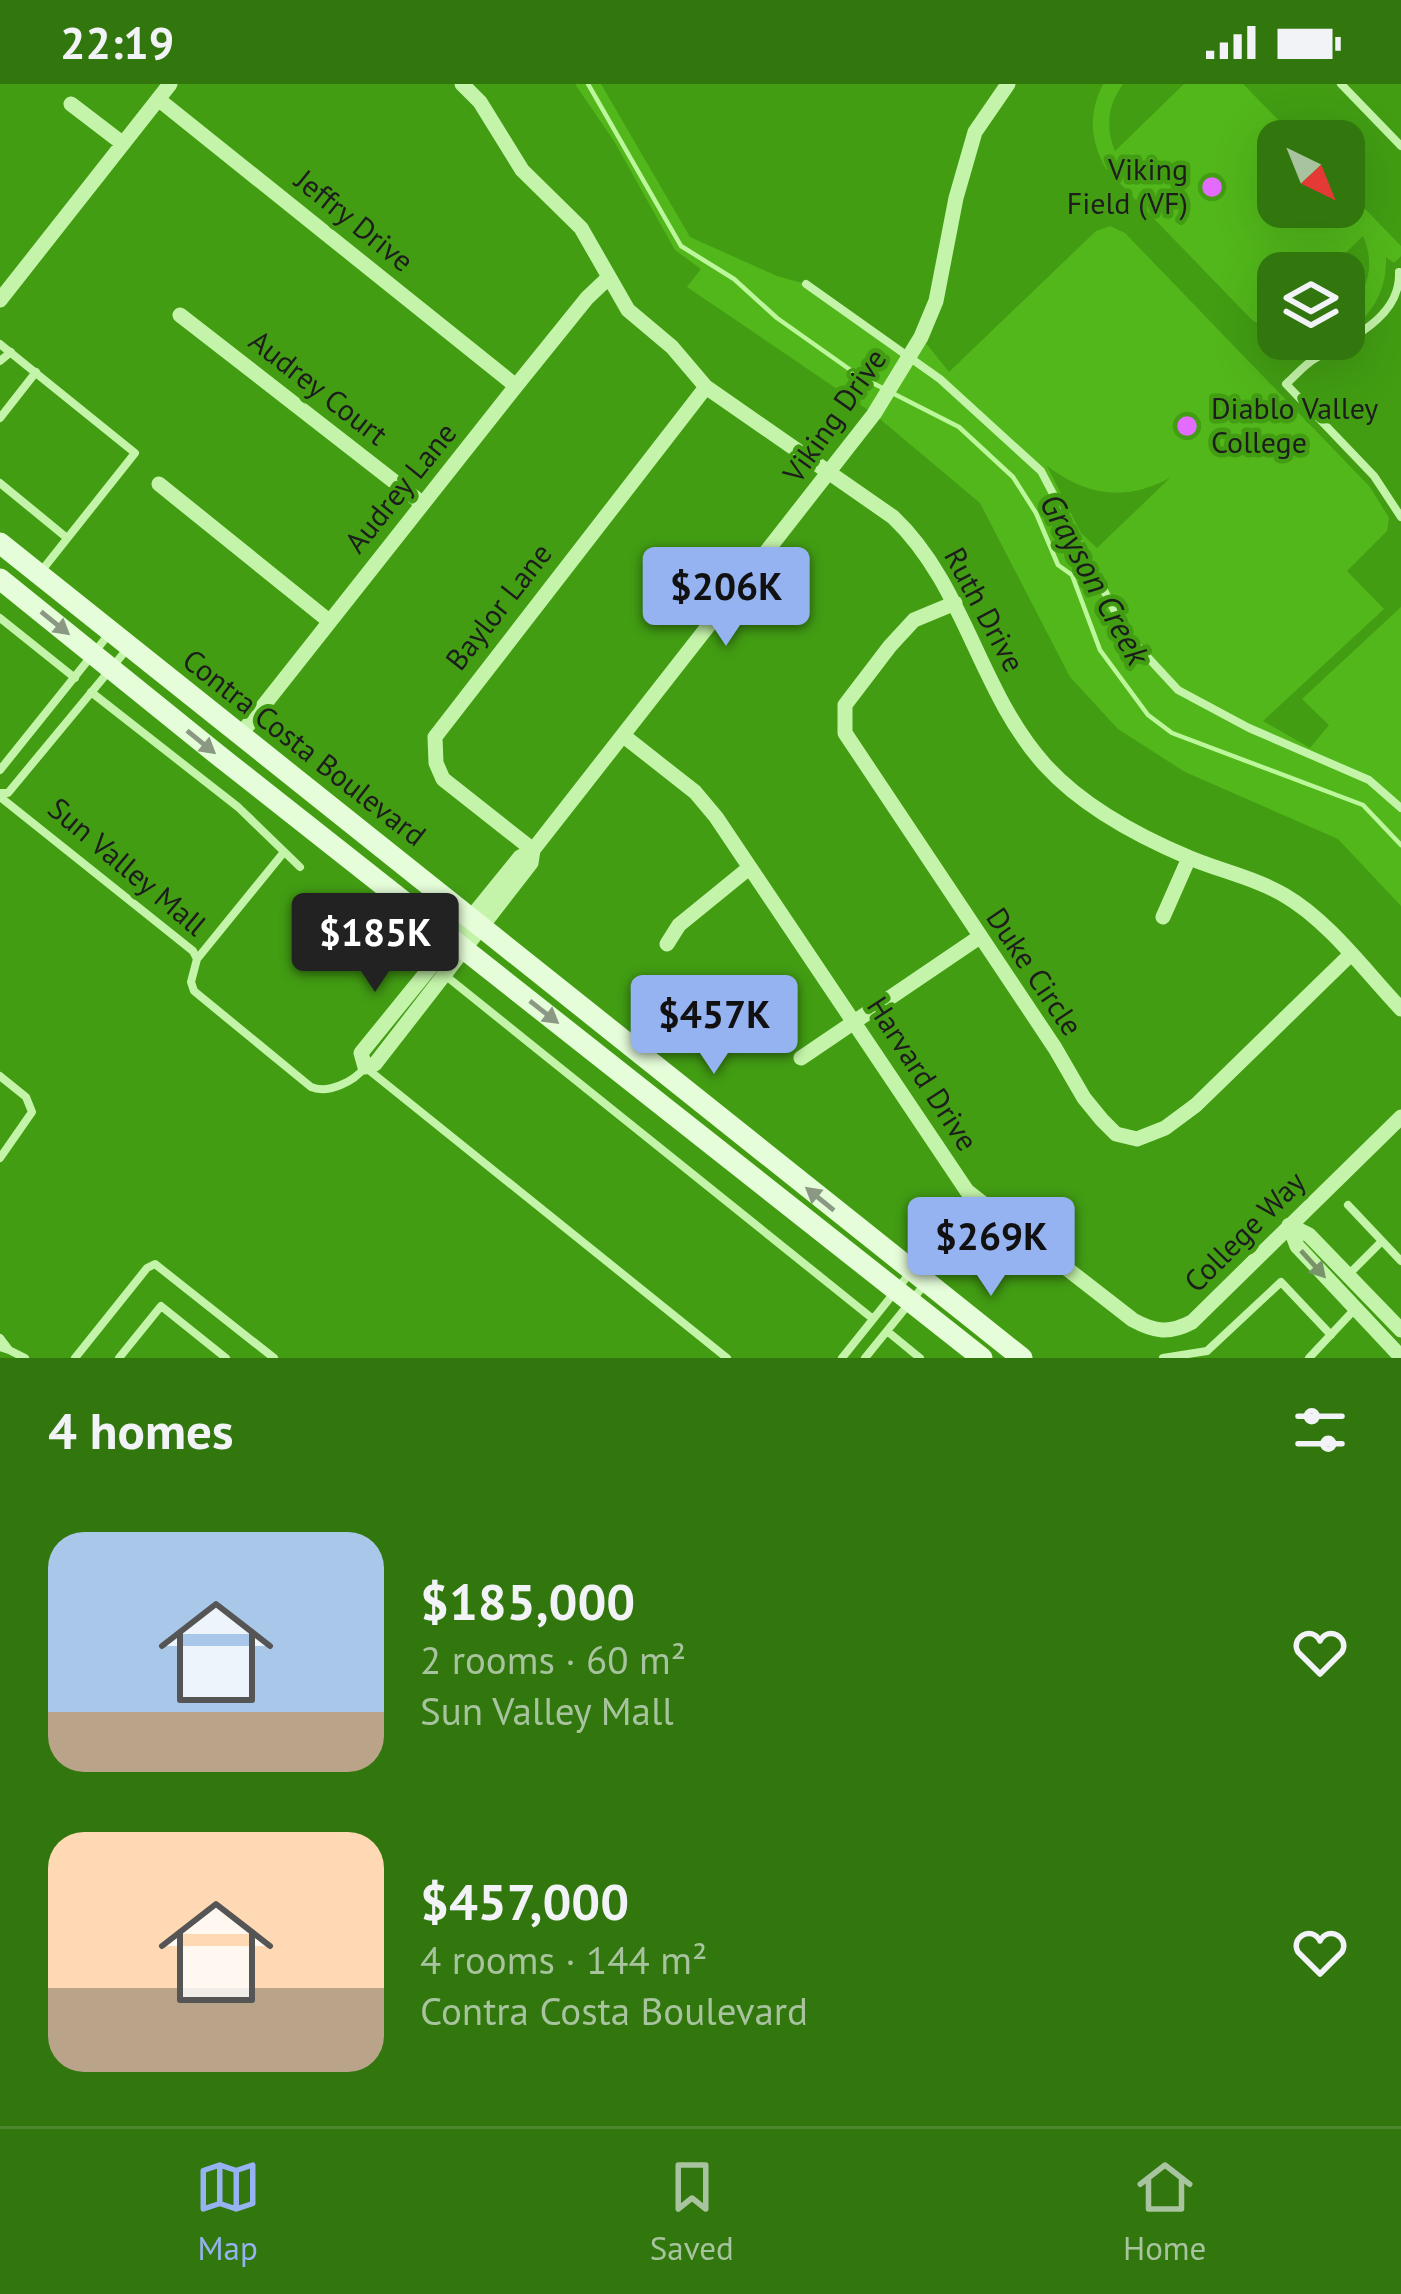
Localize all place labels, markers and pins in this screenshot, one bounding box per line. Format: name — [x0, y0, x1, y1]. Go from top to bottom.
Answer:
place label: Viking Field (VF) — [1067, 149, 1188, 222]
marker: Viking Field (VF) — [1199, 174, 1225, 200]
place label: Diablo Valley College — [1211, 388, 1378, 461]
marker: Diablo Valley College — [1174, 413, 1200, 439]
pin: $206K — [642, 547, 810, 649]
pin: $185K — [291, 893, 459, 995]
pin: $457K — [630, 975, 798, 1077]
pin: $269K — [907, 1197, 1075, 1299]

